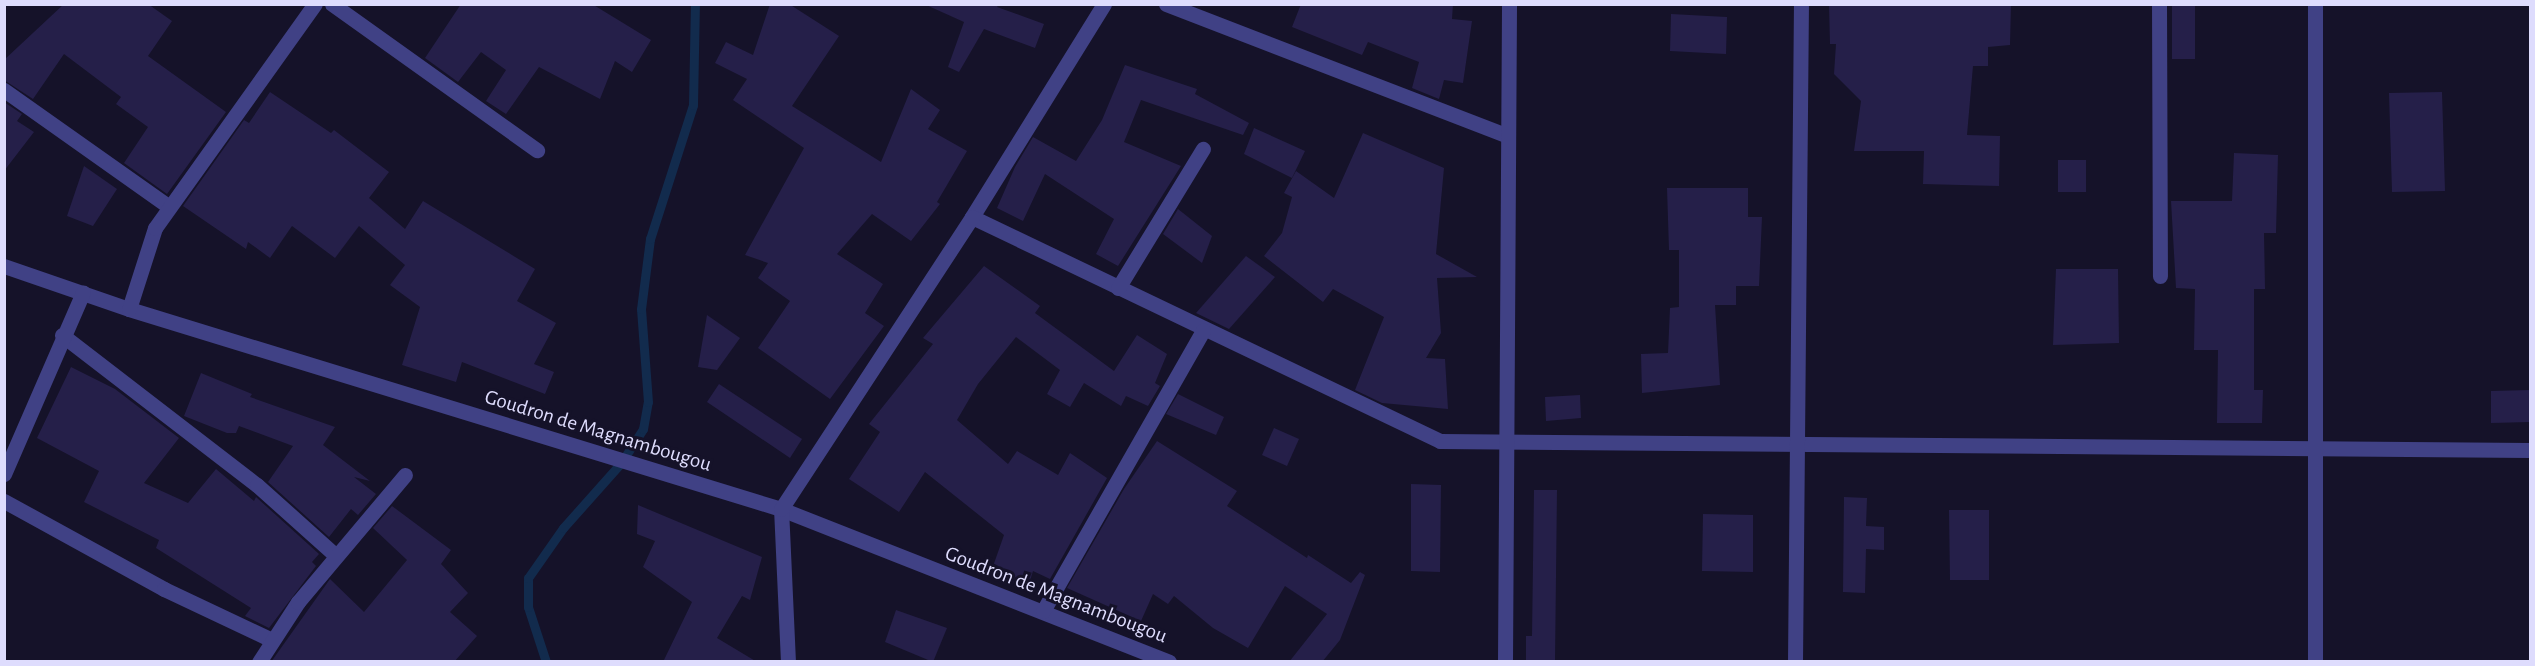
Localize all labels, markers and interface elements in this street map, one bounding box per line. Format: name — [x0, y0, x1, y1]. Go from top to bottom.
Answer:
street label: Goudron de Magnambougou — [482, 384, 714, 478]
street label: Goudron de Magnambougou — [941, 541, 1171, 649]

